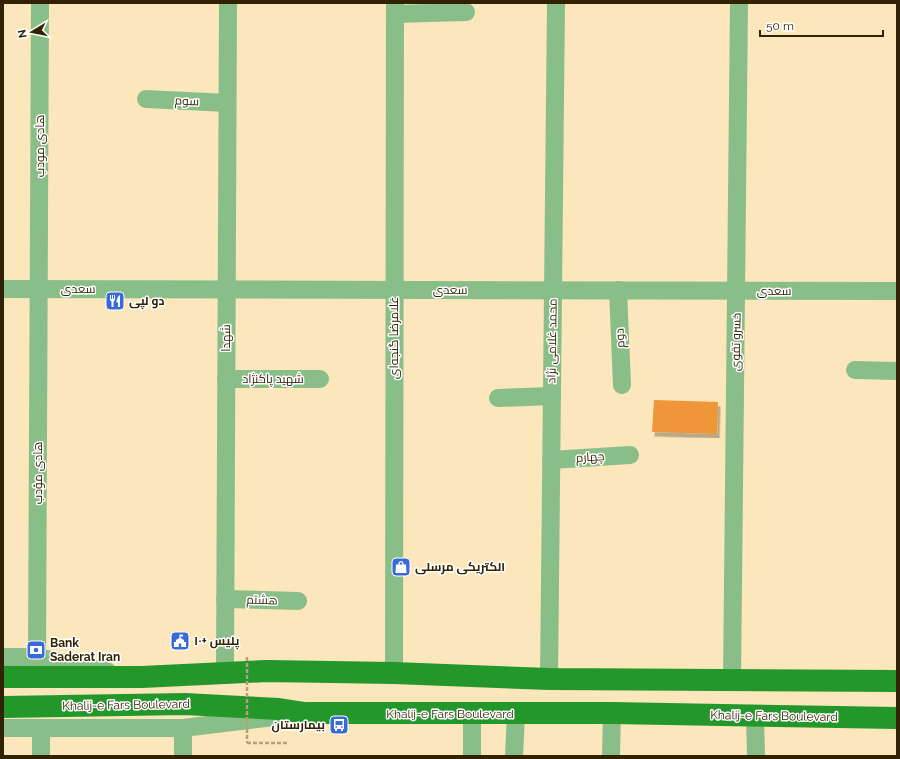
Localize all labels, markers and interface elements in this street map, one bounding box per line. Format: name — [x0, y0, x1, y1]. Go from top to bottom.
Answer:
north arrow — [12, 12, 52, 52]
scale bar — [760, 12, 883, 38]
text: 50 m — [766, 19, 794, 33]
text: N — [16, 28, 30, 39]
street label: سوم — [174, 93, 200, 110]
street label: هادی مودب — [33, 115, 47, 177]
street label: سعدی — [61, 282, 95, 296]
street label: سعدی — [433, 283, 467, 297]
street label: سعدی — [757, 284, 791, 298]
restaurant icon: دو لپی — [104, 290, 126, 312]
place label: دو لپی — [129, 294, 164, 310]
street label: غلامرضا گنجه‌ای — [387, 297, 401, 379]
street label: محمد غلامی نژاد — [544, 298, 560, 384]
street label: خسرو تقوی — [728, 313, 744, 371]
street label: شهدا — [219, 324, 233, 352]
street label: دوم — [612, 327, 629, 348]
street label: شهید پاکنژاد — [242, 372, 304, 388]
street label: هادی مؤدب — [31, 442, 45, 504]
street label: چهارم — [575, 449, 605, 467]
shop icon: الکتریکی مرسلی — [390, 556, 412, 578]
place label: الکتریکی مرسلی — [415, 560, 505, 575]
street label: هشتم — [246, 592, 278, 609]
public building icon: پلیس +۱۰ — [169, 630, 191, 652]
place label: پلیس +۱۰ — [194, 634, 240, 650]
place label: Bank Saderat Iran — [50, 636, 120, 664]
bank icon: Bank Saderat Iran — [25, 639, 47, 661]
street label: Khalij-e Fars Boulevard — [62, 697, 190, 713]
street label: Khalij-e Fars Boulevard — [386, 707, 514, 721]
street label: Khalij-e Fars Boulevard — [710, 708, 838, 724]
bus stop icon: بیمارستان — [328, 714, 350, 736]
place label: بیمارستان — [272, 718, 325, 733]

